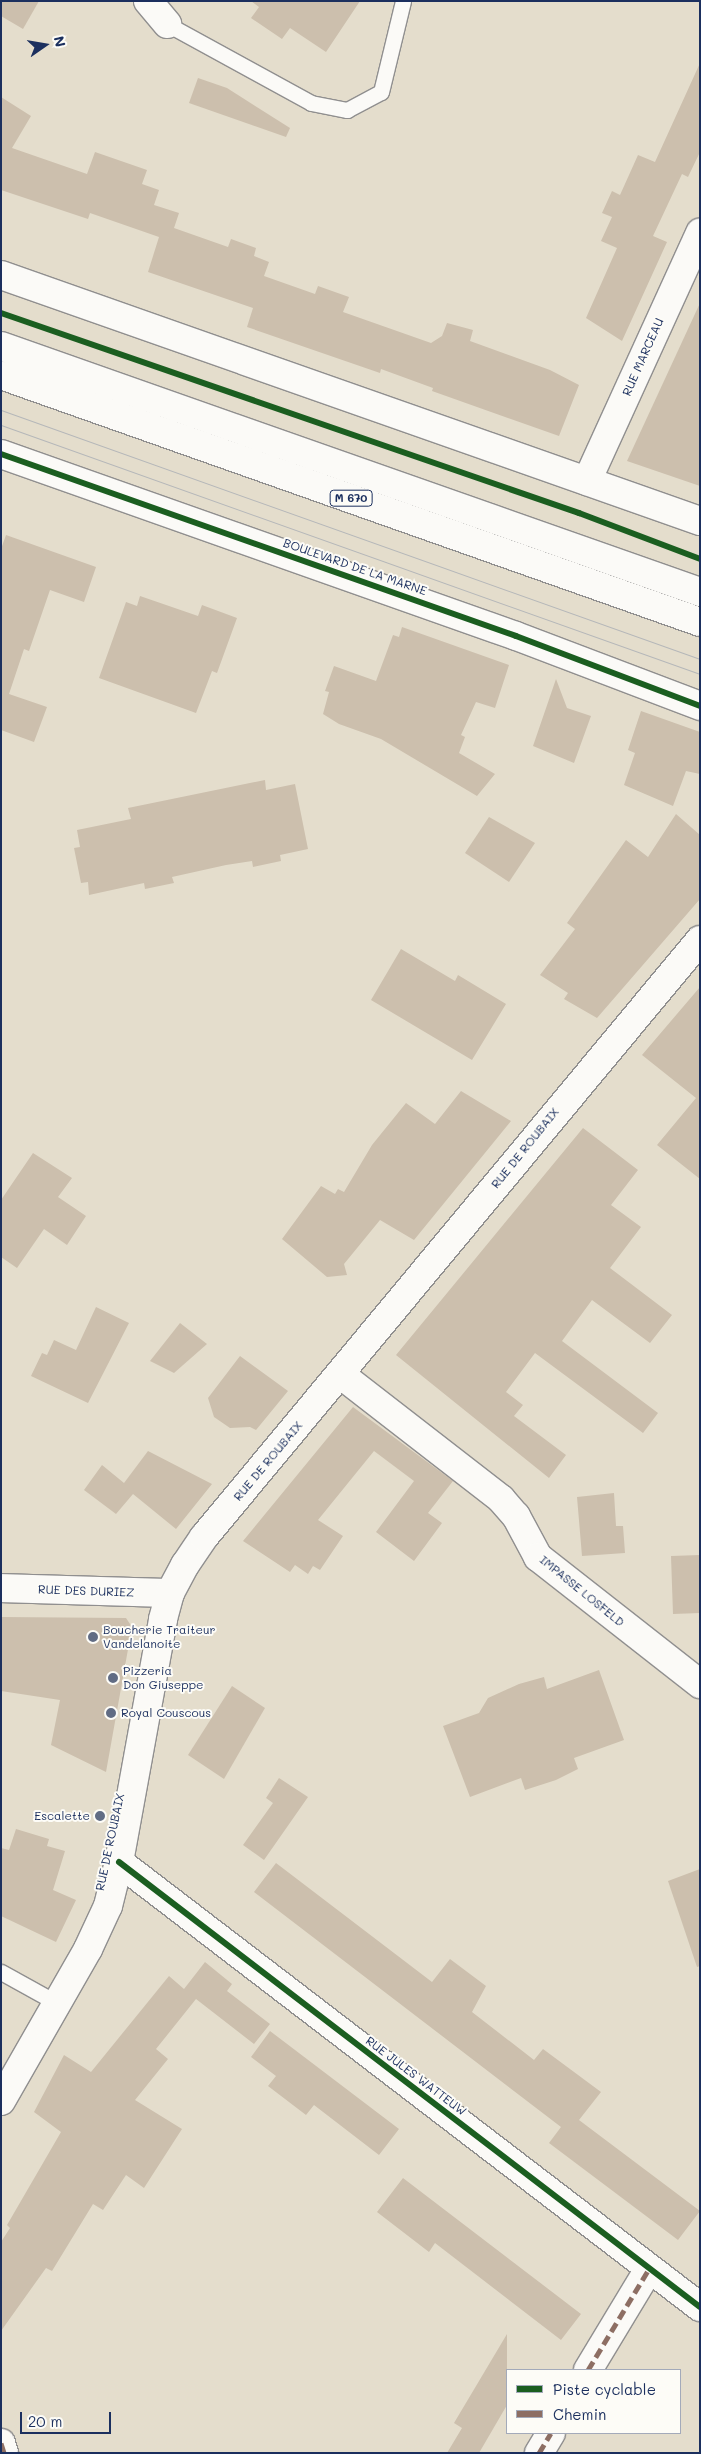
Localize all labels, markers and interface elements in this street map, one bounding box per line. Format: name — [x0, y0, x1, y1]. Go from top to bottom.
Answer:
north arrow — [20, 20, 70, 70]
text: N — [50, 34, 71, 49]
street label: RUE MARCEAU — [619, 316, 667, 398]
road number: M 670 — [328, 489, 374, 506]
street label: BOULEVARD DE LA MARNE — [281, 536, 429, 598]
street label: RUE DE ROUBAIX — [488, 1105, 562, 1191]
street label: RUE DE ROUBAIX — [230, 1418, 306, 1504]
street label: IMPASSE LOSFELD — [537, 1553, 627, 1629]
street label: RUE DES DURIEZ — [38, 1582, 134, 1600]
place label: Boucherie Traiteur Vandelanoite — [103, 1623, 215, 1651]
marker: Boucherie Traiteur Vandelanoite — [87, 1631, 99, 1643]
place label: Pizzeria Don Giuseppe — [123, 1664, 203, 1692]
marker: Pizzeria Don Giuseppe — [107, 1672, 119, 1684]
place label: Royal Couscous — [121, 1706, 211, 1720]
marker: Royal Couscous — [105, 1707, 117, 1719]
street label: RUE DE ROUBAIX — [93, 1792, 127, 1892]
place label: Escalette — [34, 1809, 90, 1823]
marker: Escalette — [94, 1810, 106, 1822]
street label: RUE JULES WATTEUW — [363, 2033, 469, 2119]
legend — [506, 2369, 681, 2434]
text: Piste cyclable — [553, 2379, 656, 2399]
scale bar — [22, 2402, 114, 2434]
text: Chemin — [553, 2404, 606, 2424]
text: 20 m — [28, 2411, 62, 2431]

